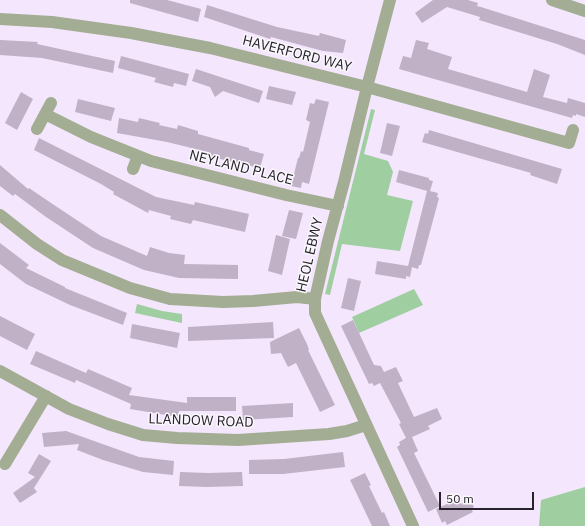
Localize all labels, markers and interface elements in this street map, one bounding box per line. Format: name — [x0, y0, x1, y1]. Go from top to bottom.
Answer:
street label: HAVERFORD WAY — [241, 32, 353, 76]
street label: NEYLAND PLACE — [187, 147, 295, 189]
street label: HEOL EBWY — [293, 216, 327, 294]
street label: LLANDOW ROAD — [148, 411, 254, 431]
scale bar — [441, 484, 536, 510]
text: 50 m — [446, 491, 474, 506]

